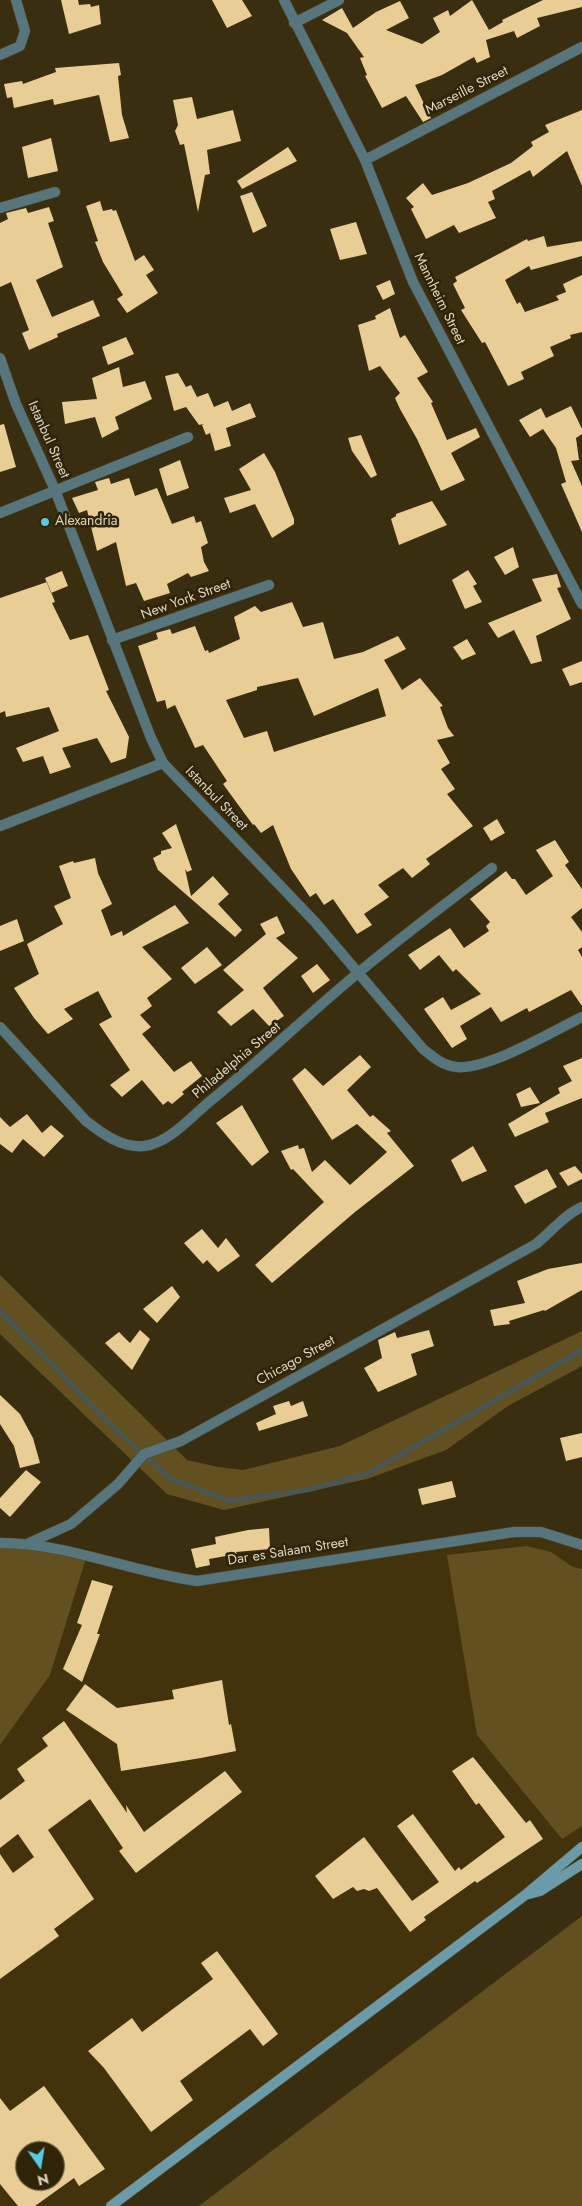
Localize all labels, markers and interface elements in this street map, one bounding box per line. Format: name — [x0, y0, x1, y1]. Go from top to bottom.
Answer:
street label: Marseille Street — [423, 63, 511, 119]
street label: Mannheim Street — [410, 251, 468, 347]
street label: Istanbul Street — [24, 399, 72, 481]
place label: Alexandria — [55, 514, 118, 530]
marker: Alexandria — [39, 516, 51, 528]
street label: New York Street — [139, 576, 233, 624]
street label: Istanbul Street — [181, 763, 251, 835]
street label: Philadelphia Street — [189, 1019, 285, 1103]
street label: Chicago Street — [254, 1333, 338, 1389]
street label: Dar es Salaam Street — [226, 1534, 350, 1570]
north arrow — [15, 2141, 65, 2191]
text: N — [35, 2169, 51, 2191]

